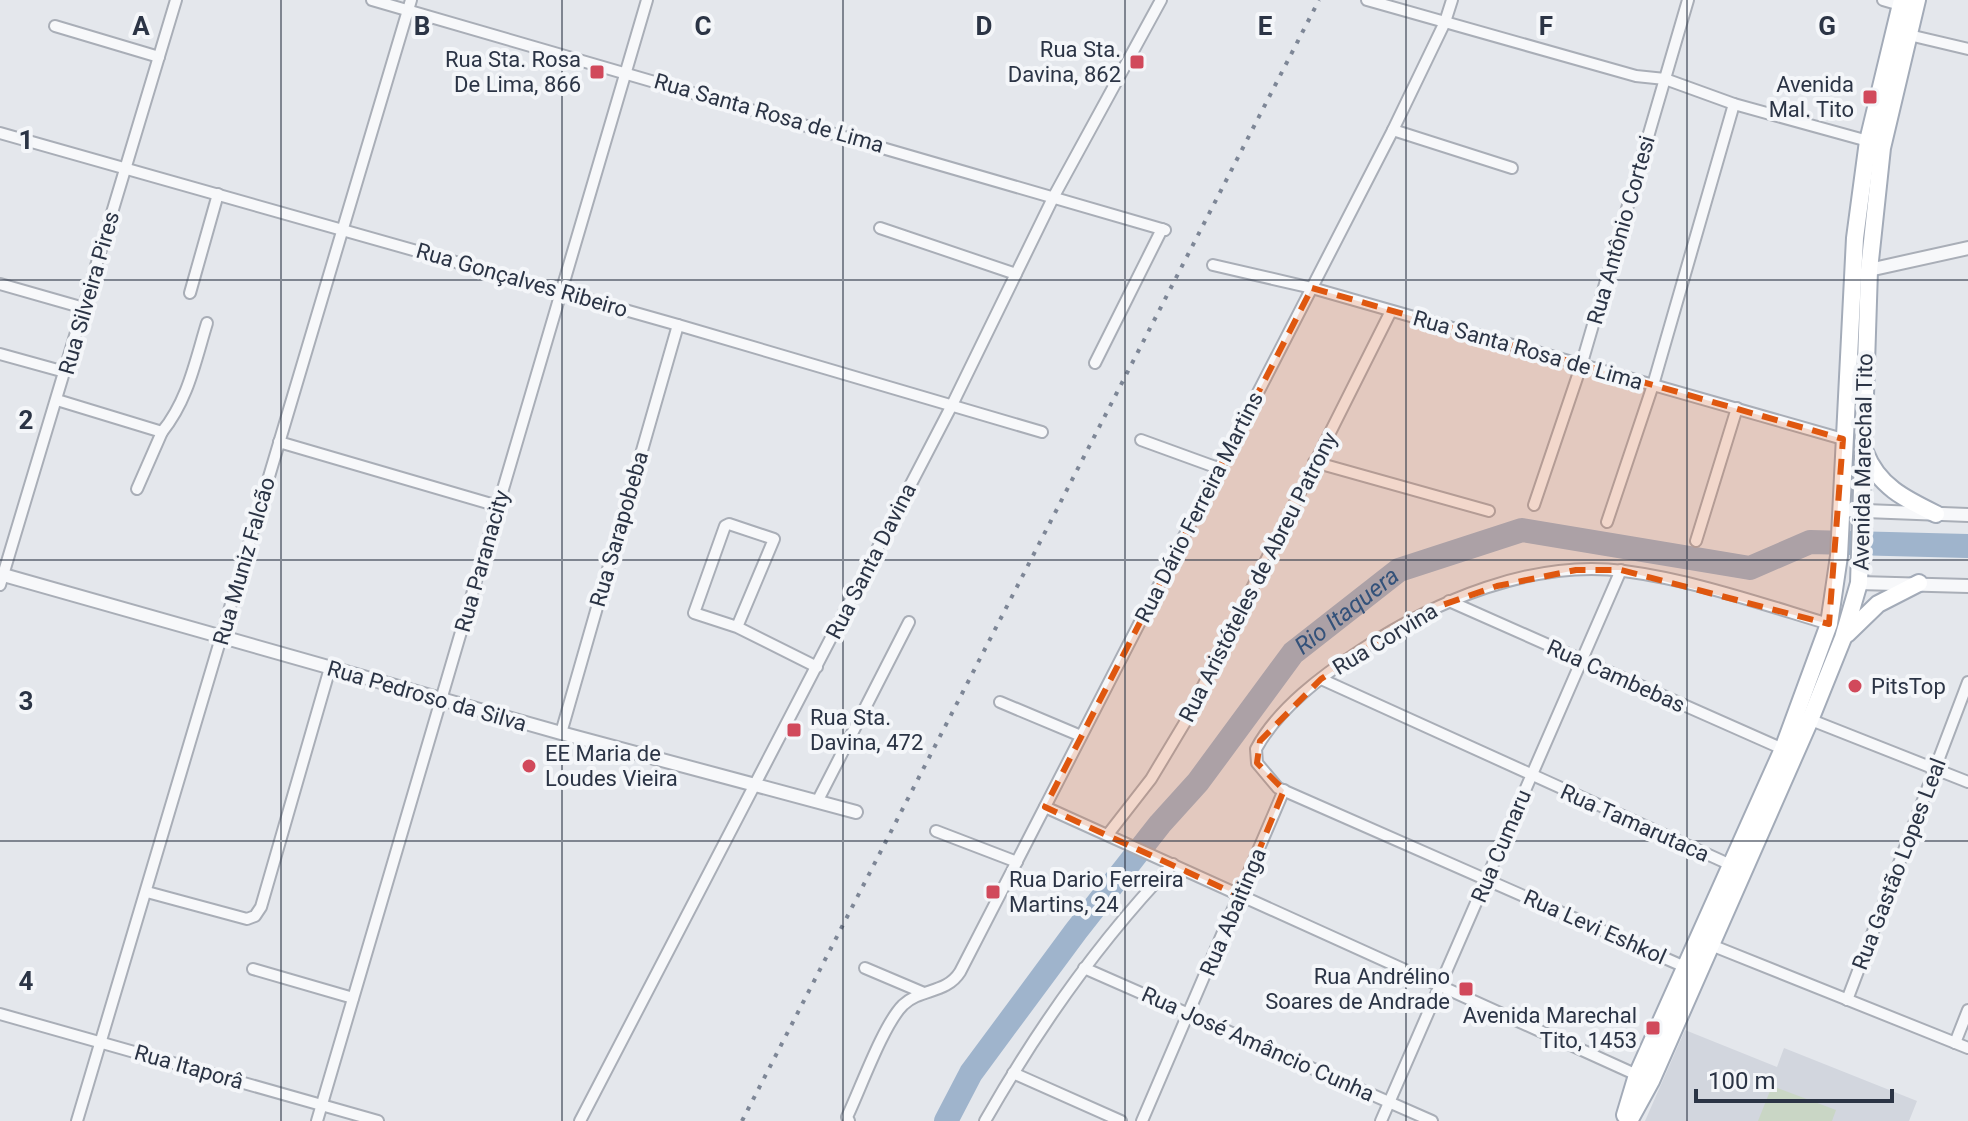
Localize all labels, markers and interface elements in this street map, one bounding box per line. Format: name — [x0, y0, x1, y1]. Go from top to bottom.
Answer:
text: A — [132, 11, 150, 41]
text: B — [414, 11, 430, 41]
text: C — [694, 11, 712, 41]
text: D — [976, 11, 992, 41]
text: E — [1258, 11, 1273, 41]
text: F — [1539, 11, 1553, 41]
text: G — [1818, 11, 1836, 41]
place label: Rua Sta. Davina, 862 — [1008, 37, 1121, 87]
place label: Rua Sta. Rosa De Lima, 866 — [445, 47, 581, 97]
marker: Rua Sta. Davina, 862 — [1128, 53, 1146, 71]
marker: Rua Sta. Rosa De Lima, 866 — [588, 63, 606, 81]
street label: Rua Santa Rosa de Lima — [651, 68, 887, 158]
place label: Avenida Mal. Tito — [1769, 72, 1854, 122]
marker: Avenida Mal. Tito — [1861, 88, 1879, 106]
text: 1 — [19, 125, 33, 155]
street label: Rua Antônio Cortesi — [1582, 133, 1660, 327]
street label: Rua Silveira Pires — [54, 209, 124, 377]
street label: Rua Gonçalves Ribeiro — [413, 238, 631, 322]
street label: Rua Santa Rosa de Lima — [1410, 305, 1646, 395]
street label: Avenida Marechal Tito — [1849, 353, 1877, 571]
street label: Rua Dário Ferreira Martins — [1130, 388, 1268, 626]
text: 2 — [19, 405, 33, 435]
street label: Rua Aristóteles de Abreu Patrony — [1174, 427, 1342, 726]
street label: Rua Sarapobeba — [585, 448, 653, 610]
street label: Rua Muniz Falcão — [208, 474, 280, 648]
street label: Rua Santa Davina — [821, 479, 921, 643]
street label: Rua Paranacity — [450, 487, 514, 635]
water label: Rio Itaquera — [1289, 561, 1404, 660]
street label: Rua Corvina — [1328, 598, 1442, 680]
street label: Rua Cambebas — [1543, 634, 1689, 718]
street label: Rua Pedroso da Silva — [324, 656, 530, 736]
place label: PitsTop — [1871, 674, 1946, 699]
marker: PitsTop — [1846, 677, 1864, 695]
text: 3 — [19, 686, 33, 716]
place label: Rua Sta. Davina, 472 — [810, 705, 923, 755]
marker: Rua Sta. Davina, 472 — [785, 721, 803, 739]
place label: EE Maria de Loudes Vieira — [545, 741, 678, 791]
street label: Rua Gastão Lopes Leal — [1847, 755, 1951, 973]
marker: EE Maria de Loudes Vieira — [520, 757, 538, 775]
street label: Rua Tamarutaca — [1557, 779, 1713, 867]
street label: Rua Cumaru — [1466, 786, 1536, 906]
street label: Rua Abaitinga — [1195, 844, 1271, 980]
place label: Rua Dario Ferreira Martins, 24 — [1009, 867, 1184, 917]
marker: Rua Dario Ferreira Martins, 24 — [984, 883, 1002, 901]
street label: Rua Levi Eshkol — [1520, 884, 1670, 970]
place label: Rua Andrélino Soares de Andrade — [1265, 964, 1450, 1014]
text: 4 — [19, 966, 34, 996]
marker: Rua Andrélino Soares de Andrade — [1457, 980, 1475, 998]
street label: Rua José Amâncio Cunha — [1138, 981, 1378, 1107]
place label: Avenida Marechal Tito, 1453 — [1463, 1003, 1637, 1053]
marker: Avenida Marechal Tito, 1453 — [1644, 1019, 1662, 1037]
street label: Rua Itaporâ — [132, 1040, 246, 1094]
scale bar — [1696, 1053, 1892, 1103]
text: 100 m — [1708, 1067, 1775, 1095]

